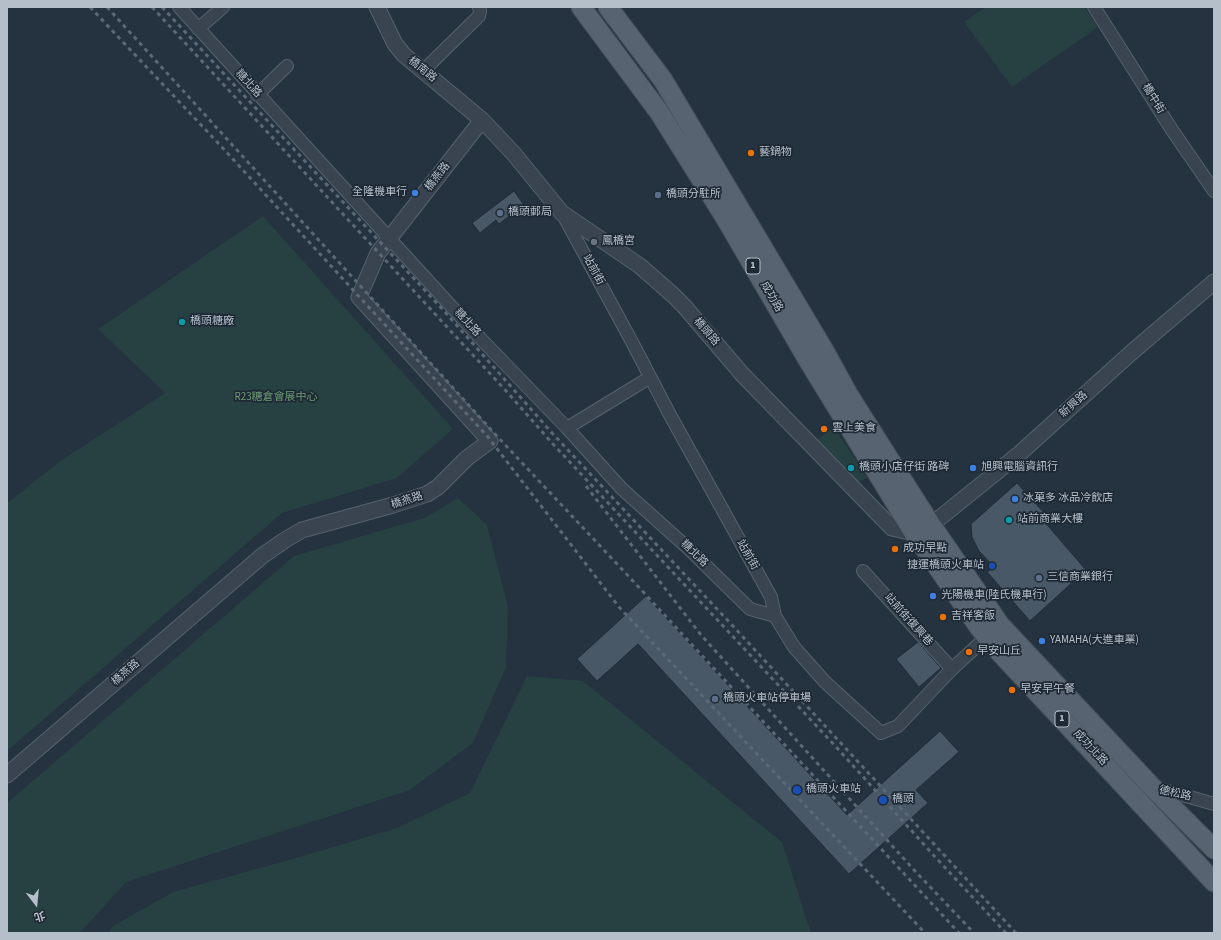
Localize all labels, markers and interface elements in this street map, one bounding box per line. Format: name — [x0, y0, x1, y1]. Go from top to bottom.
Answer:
street label: 橋南路 — [405, 54, 439, 86]
street label: 糖北路 — [232, 67, 264, 101]
street label: 橋中街 — [1139, 82, 1167, 116]
place label: 藝鍋物 — [759, 146, 792, 160]
marker: 藝鍋物 — [746, 148, 756, 158]
street label: 橋燕路 — [423, 160, 453, 194]
place label: 全隆機車行 — [352, 186, 407, 200]
marker: 全隆機車行 — [410, 188, 420, 198]
place label: 橋頭分駐所 — [666, 188, 721, 202]
marker: 橋頭分駐所 — [653, 190, 663, 200]
place label: 橋頭郵局 — [508, 206, 552, 220]
marker: 橋頭郵局 — [495, 208, 505, 218]
place label: 鳳橋宮 — [602, 235, 635, 249]
marker: 鳳橋宮 — [589, 237, 599, 247]
street label: 站前街 — [579, 252, 607, 288]
road number: 1 — [746, 258, 760, 274]
street label: 成功路 — [757, 279, 785, 315]
street label: 糖北路 — [451, 306, 483, 340]
place label: 橋頭糖廠 — [190, 315, 234, 329]
street label: 橋頭路 — [690, 315, 722, 349]
marker: 橋頭糖廠 — [177, 317, 187, 327]
street label: 新興路 — [1057, 389, 1091, 421]
park label: R23糖倉會展中心 — [234, 391, 318, 405]
place label: 雲上美食 — [832, 422, 876, 436]
marker: 雲上美食 — [819, 424, 829, 434]
place label: 橋頭小店仔街 路碑 — [859, 461, 949, 475]
place label: 旭興電腦資訊行 — [981, 461, 1058, 475]
marker: 橋頭小店仔街 路碑 — [846, 463, 856, 473]
marker: 旭興電腦資訊行 — [968, 463, 978, 473]
street label: 橋燕路 — [389, 490, 425, 512]
place label: 冰菓多 冰品冷飲店 — [1023, 492, 1113, 506]
marker: 冰菓多 冰品冷飲店 — [1010, 494, 1020, 504]
place label: 站前商業大樓 — [1017, 513, 1083, 527]
marker: 站前商業大樓 — [1004, 515, 1014, 525]
street label: 站前街 — [733, 537, 761, 573]
street label: 糖北路 — [678, 538, 710, 570]
place label: 成功早點 — [903, 542, 947, 556]
marker: 成功早點 — [890, 544, 900, 554]
place label: 捷運橋頭火車站 — [907, 559, 984, 573]
marker: 捷運橋頭火車站 — [987, 561, 997, 571]
place label: 三信商業銀行 — [1047, 571, 1113, 585]
marker: 三信商業銀行 — [1034, 573, 1044, 583]
place label: 光陽機車(陸氏機車行) — [941, 589, 1047, 603]
street label: 站前街復興巷 — [881, 591, 935, 649]
marker: 光陽機車(陸氏機車行) — [928, 591, 938, 601]
place label: 吉祥客飯 — [951, 610, 995, 624]
marker: 吉祥客飯 — [938, 612, 948, 622]
place label: YAMAHA(大進車業) — [1050, 634, 1139, 648]
marker: YAMAHA(大進車業) — [1037, 636, 1047, 646]
place label: 早安山丘 — [977, 645, 1021, 659]
marker: 早安山丘 — [964, 647, 974, 657]
street label: 橋燕路 — [109, 657, 143, 689]
place label: 早安早午餐 — [1020, 683, 1075, 697]
marker: 早安早午餐 — [1007, 685, 1017, 695]
place label: 橋頭火車站停車場 — [723, 692, 811, 706]
marker: 橋頭火車站停車場 — [710, 694, 720, 704]
road number: 1 — [1055, 711, 1069, 727]
street label: 成功北路 — [1070, 727, 1110, 769]
place label: 橋頭火車站 — [806, 783, 861, 797]
marker: 橋頭火車站 — [791, 784, 803, 796]
street label: 德松路 — [1157, 784, 1193, 804]
place label: 橋頭 — [892, 793, 914, 807]
marker: 橋頭 — [877, 794, 889, 806]
north arrow — [16, 884, 56, 924]
text: 北 — [32, 907, 47, 925]

